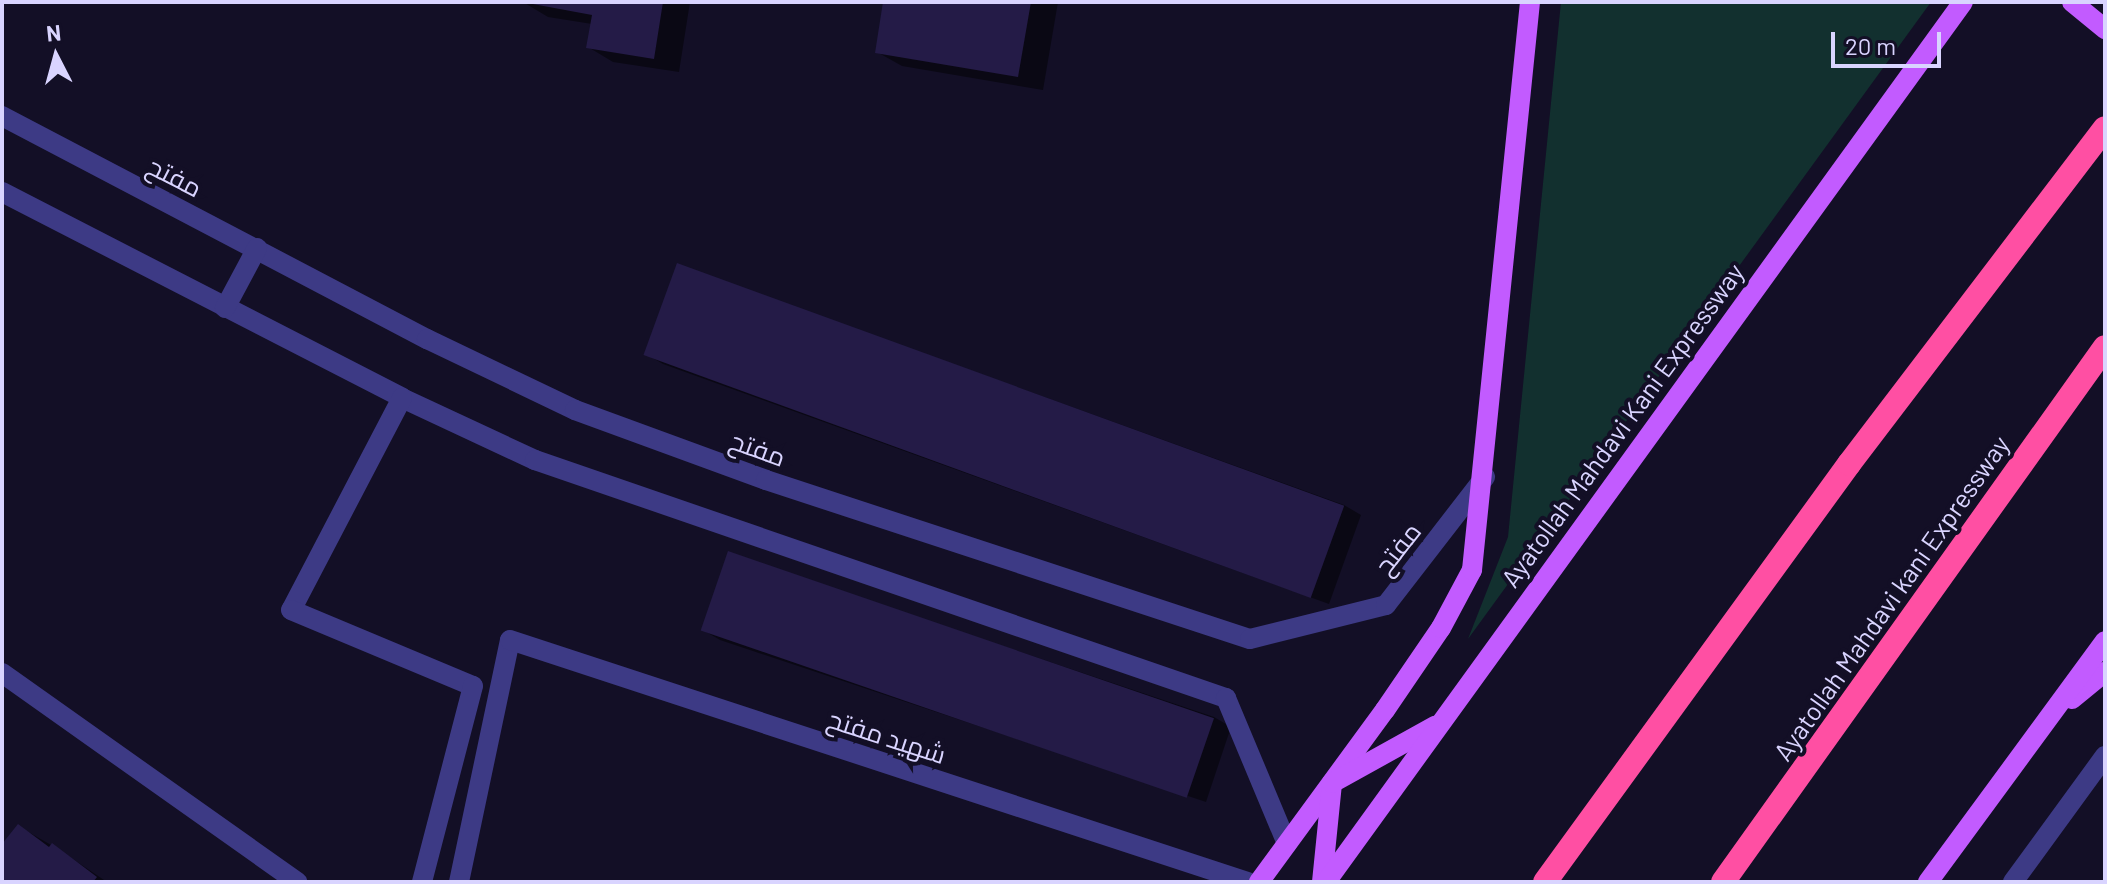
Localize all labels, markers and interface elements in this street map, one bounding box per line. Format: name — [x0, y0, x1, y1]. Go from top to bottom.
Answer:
north arrow — [16, 16, 96, 96]
scale bar — [1835, 16, 1945, 66]
text: N — [45, 18, 62, 46]
text: 20 m — [1845, 31, 1896, 60]
street label: مفتح — [142, 149, 208, 203]
street label: Ayatollah Mahdavi Kani Expressway — [1494, 257, 1750, 593]
street label: مفتح — [726, 424, 790, 472]
street label: Ayatollah Mahdavi kani Expressway — [1766, 429, 2016, 767]
street label: مفتح — [1367, 516, 1427, 580]
street label: شهید مفتح — [824, 702, 950, 770]

